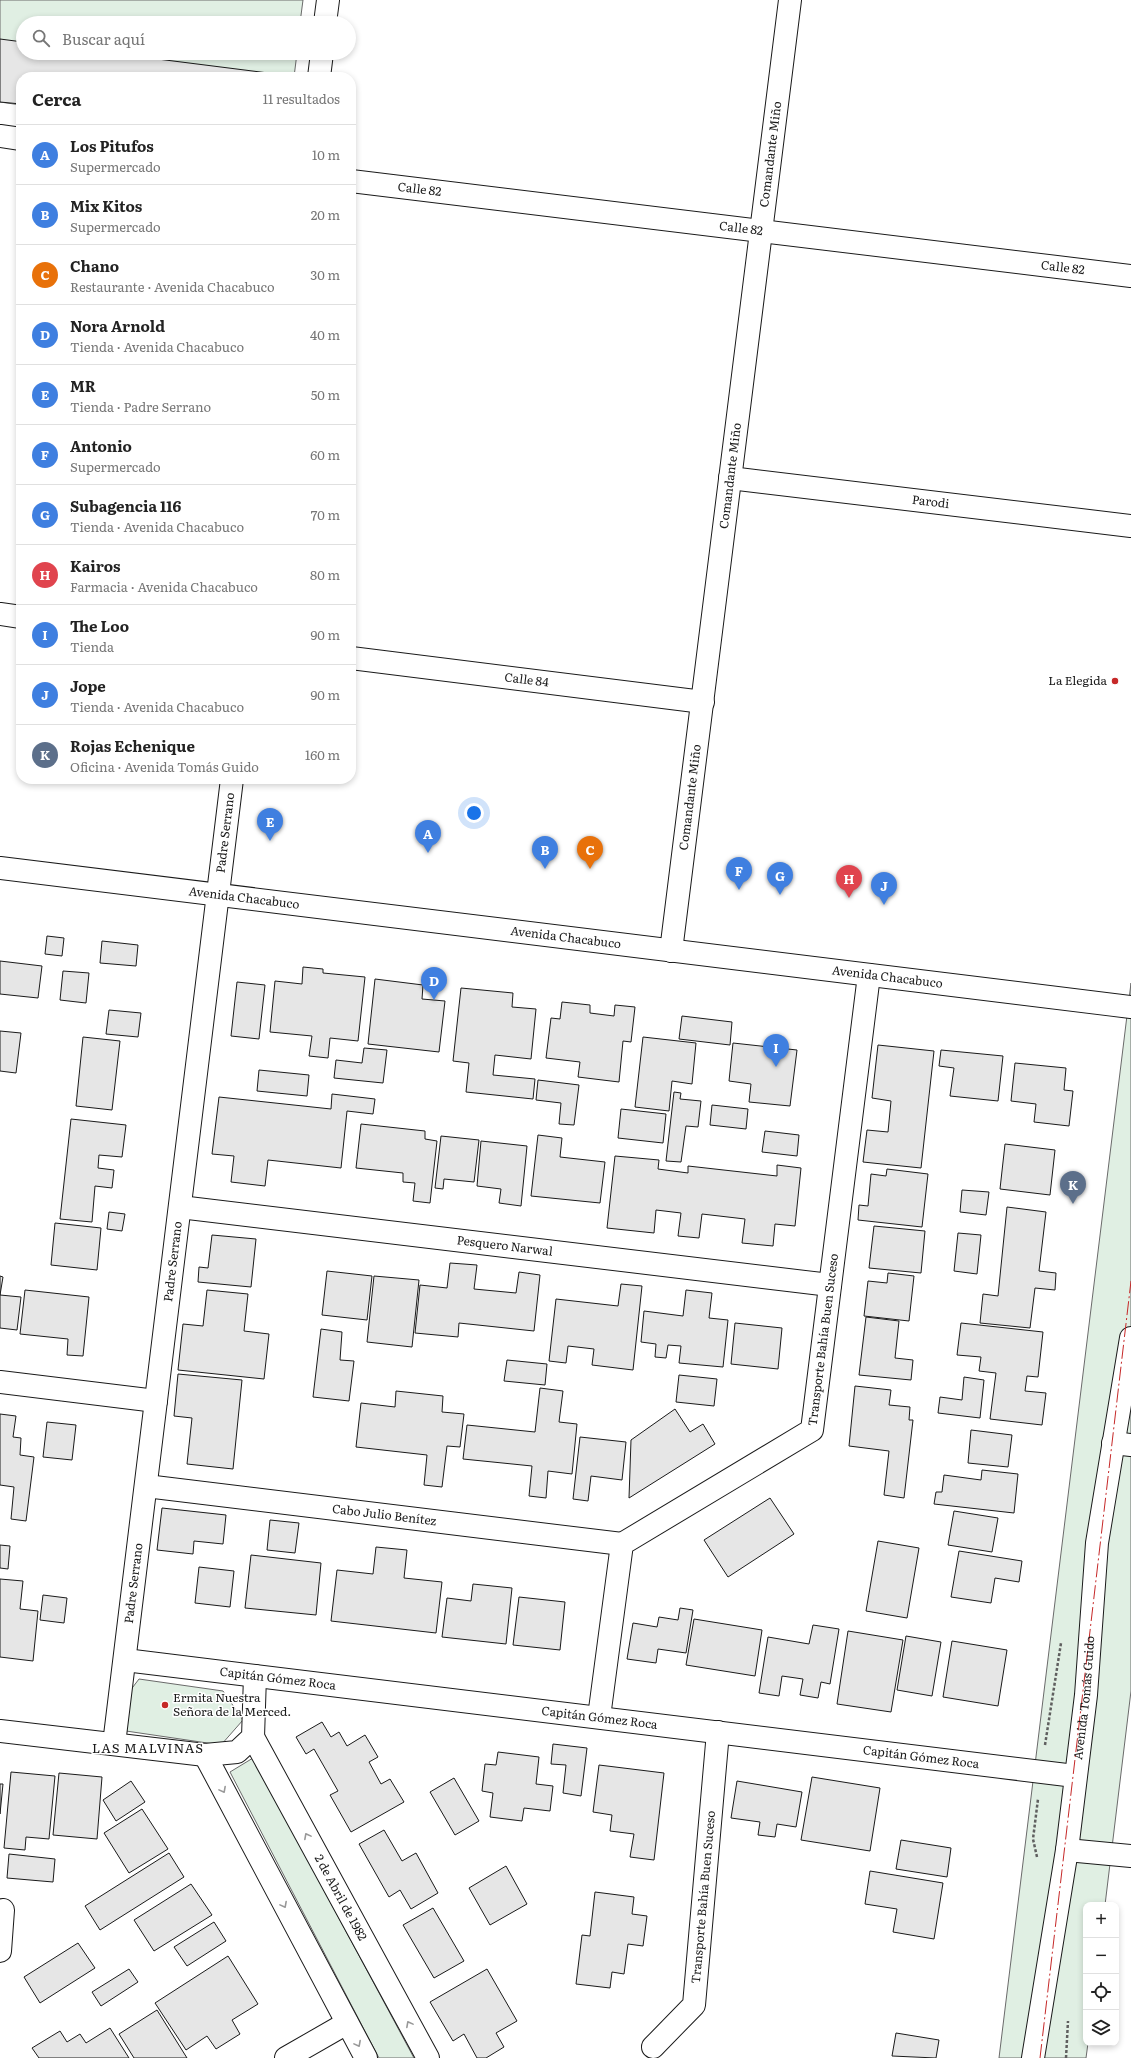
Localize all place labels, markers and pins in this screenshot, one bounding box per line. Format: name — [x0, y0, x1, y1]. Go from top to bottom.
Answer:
place label: La Elegida — [1048, 671, 1108, 689]
marker: La Elegida — [1110, 676, 1120, 686]
pin: E — [257, 808, 283, 841]
pin: A — [415, 820, 441, 853]
pin: B — [532, 836, 558, 869]
pin: C — [577, 836, 603, 869]
pin: F — [726, 857, 752, 890]
pin: G — [767, 862, 793, 895]
pin: H — [836, 865, 862, 898]
pin: J — [871, 872, 897, 905]
pin: D — [421, 967, 447, 1000]
pin: I — [763, 1034, 789, 1067]
pin: K — [1060, 1171, 1086, 1204]
place label: Ermita Nuestra Señora de la Merced. — [173, 1688, 291, 1720]
marker: Ermita Nuestra Señora de la Merced. — [160, 1700, 170, 1710]

